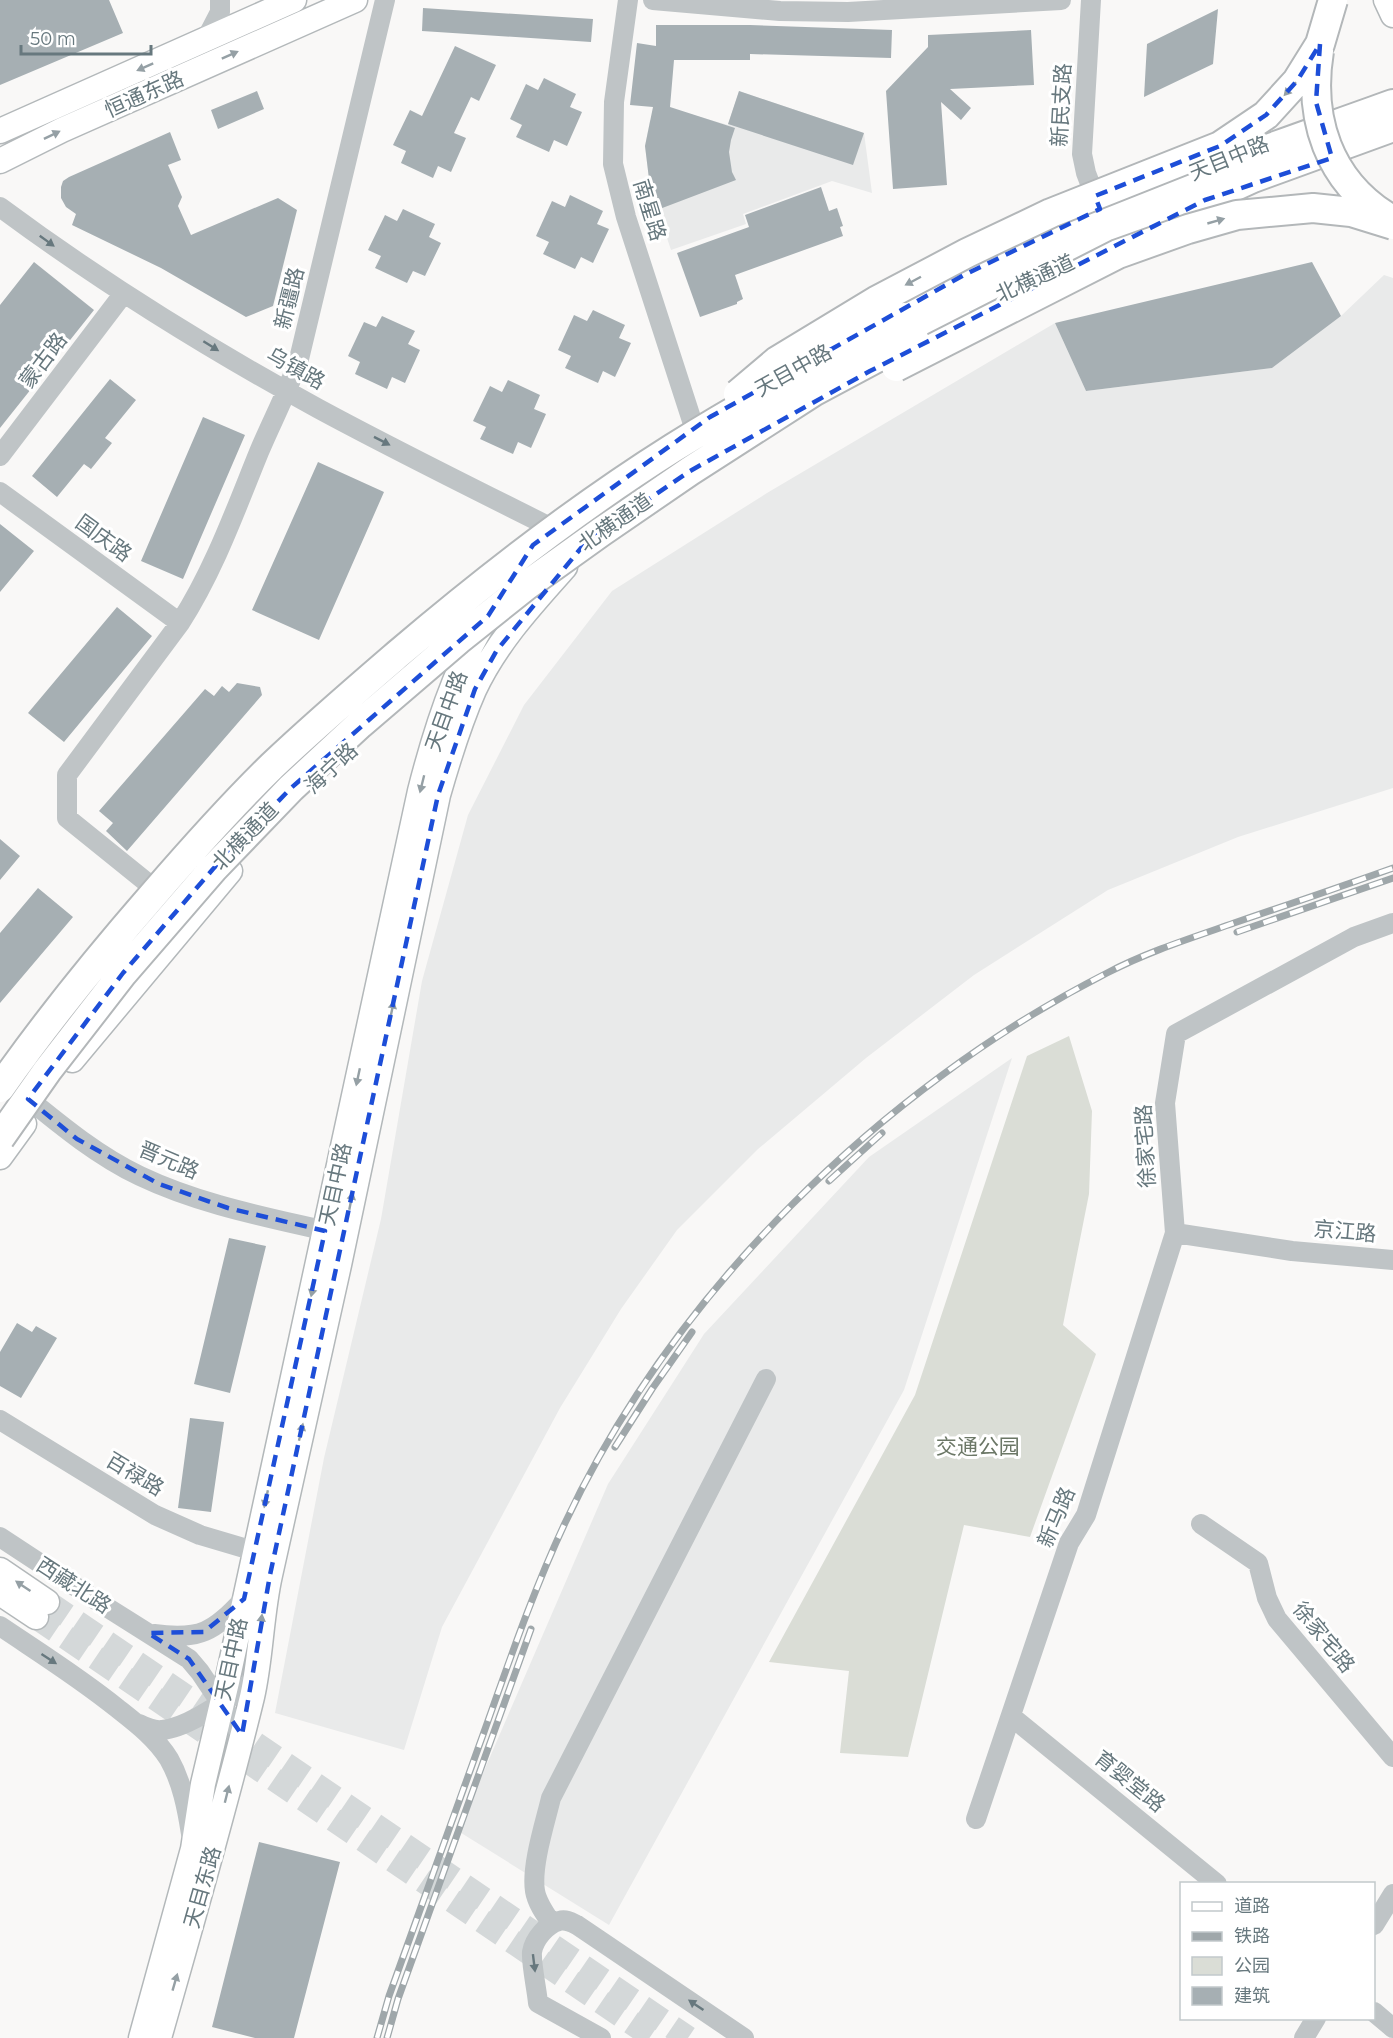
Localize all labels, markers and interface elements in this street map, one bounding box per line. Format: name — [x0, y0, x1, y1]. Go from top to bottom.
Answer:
scale bar — [21, 18, 152, 56]
text: 50 m — [30, 28, 76, 50]
one-way arrow — [222, 51, 239, 60]
one-way arrow — [135, 62, 153, 72]
street label: 新民支路 — [1046, 62, 1076, 148]
street label: 恒通东路 — [101, 65, 187, 123]
one-way arrow — [1283, 82, 1297, 97]
one-way arrow — [44, 130, 61, 139]
street label: 天目中路 — [1185, 131, 1273, 185]
street label: 南星路 — [629, 176, 671, 244]
one-way arrow — [1208, 216, 1226, 225]
one-way arrow — [39, 235, 55, 247]
street label: 北横通道 — [992, 249, 1078, 307]
street label: 新疆路 — [269, 264, 309, 332]
one-way arrow — [905, 276, 922, 286]
street label: 蒙古路 — [14, 327, 72, 393]
street label: 天目中路 — [750, 339, 836, 401]
one-way arrow — [203, 341, 219, 352]
street label: 乌镇路 — [262, 342, 330, 394]
one-way arrow — [373, 436, 390, 446]
street label: 北横通道 — [573, 488, 657, 556]
street label: 国庆路 — [71, 509, 137, 567]
street label: 天目中路 — [420, 667, 472, 755]
street label: 海宁路 — [299, 737, 363, 799]
one-way arrow — [416, 775, 426, 793]
street label: 北横通道 — [207, 797, 283, 875]
one-way arrow — [388, 1001, 398, 1019]
one-way arrow — [353, 1068, 362, 1087]
street label: 徐家宅路 — [1130, 1103, 1160, 1189]
street label: 晋元路 — [135, 1136, 203, 1184]
street label: 天目中路 — [314, 1140, 356, 1228]
one-way arrow — [347, 1191, 356, 1210]
street label: 京江路 — [1313, 1216, 1377, 1246]
one-way arrow — [308, 1279, 317, 1298]
one-way arrow — [297, 1423, 307, 1441]
park label: 交通公园 — [936, 1434, 1020, 1459]
street label: 百禄路 — [102, 1447, 168, 1501]
street label: 新马路 — [1032, 1483, 1080, 1551]
one-way arrow — [261, 1489, 270, 1508]
street label: 西藏北路 — [32, 1552, 116, 1618]
one-way arrow — [16, 1580, 32, 1592]
street label: 徐家宅路 — [1288, 1596, 1360, 1678]
one-way arrow — [257, 1613, 266, 1632]
street label: 天目中路 — [210, 1615, 252, 1703]
one-way arrow — [41, 1653, 57, 1664]
street label: 育婴堂路 — [1089, 1745, 1171, 1817]
one-way arrow — [222, 1785, 232, 1803]
street label: 天目东路 — [178, 1843, 226, 1931]
legend — [1180, 1882, 1375, 2020]
text: 道路 — [1234, 1895, 1270, 1917]
text: 铁路 — [1234, 1925, 1270, 1947]
one-way arrow — [529, 1953, 538, 1972]
text: 公园 — [1234, 1955, 1270, 1977]
one-way arrow — [171, 1973, 180, 1991]
text: 建筑 — [1234, 1985, 1270, 2007]
one-way arrow — [688, 1999, 704, 2011]

